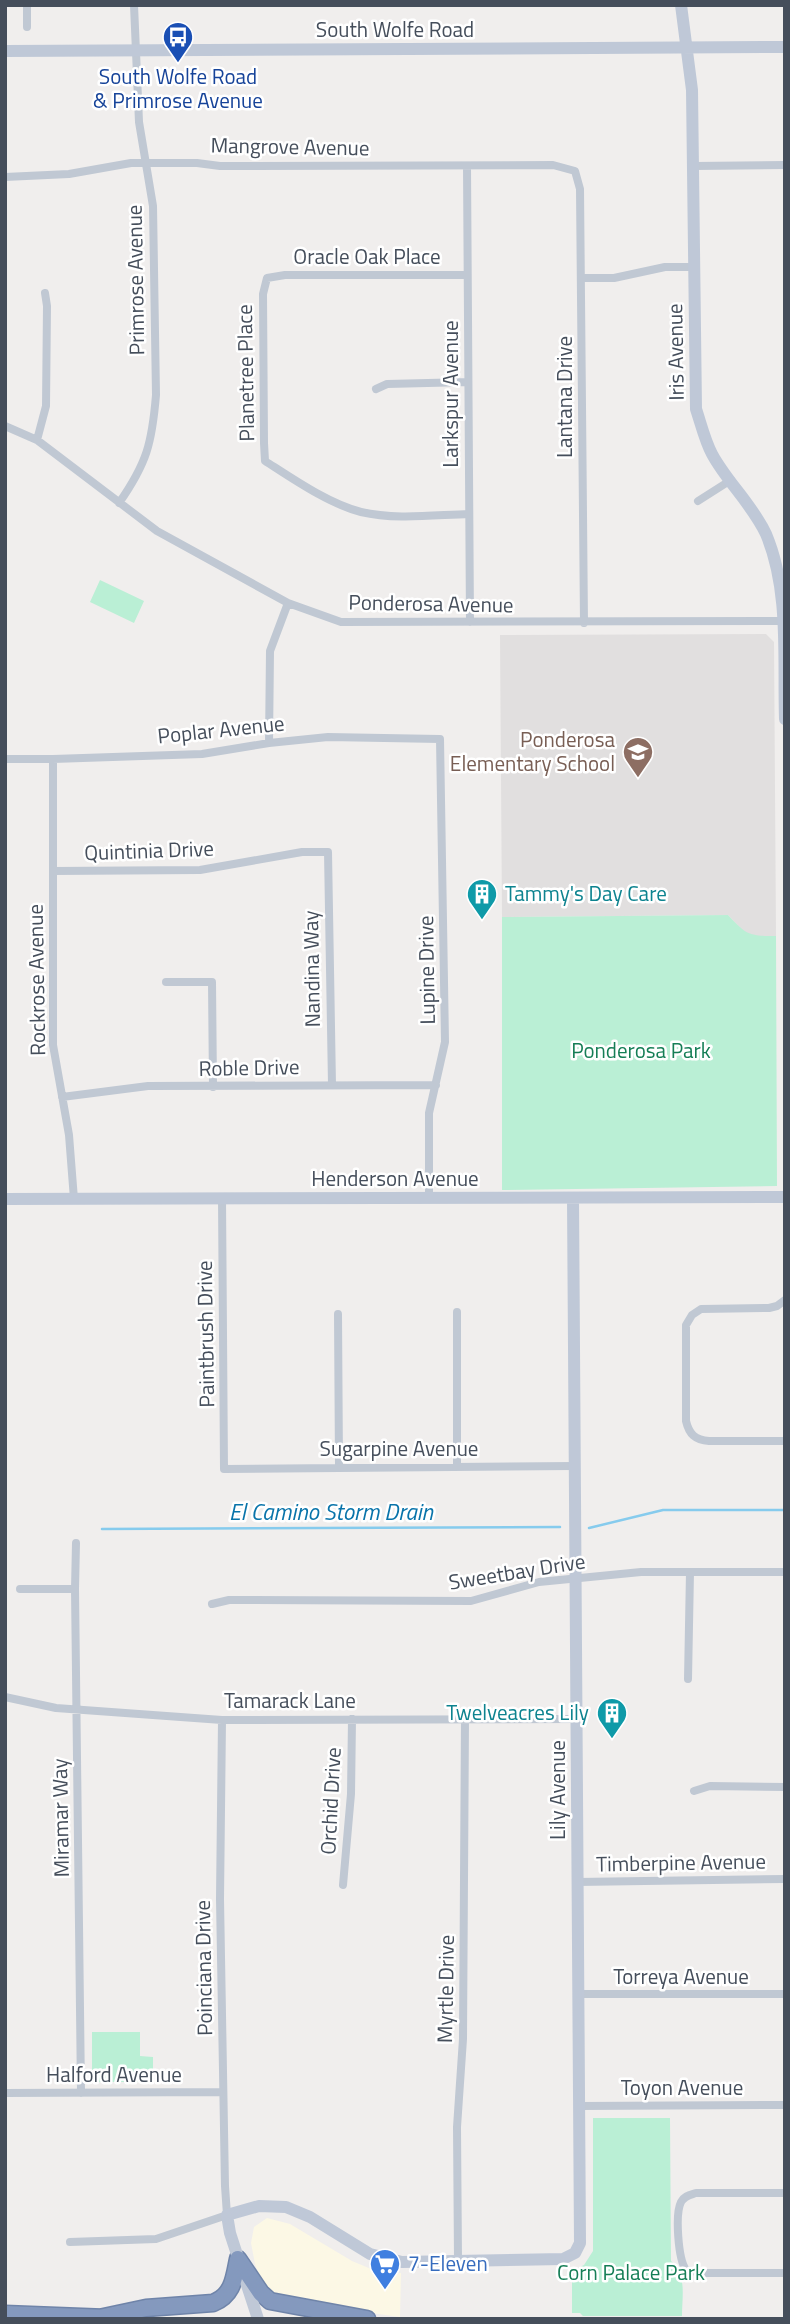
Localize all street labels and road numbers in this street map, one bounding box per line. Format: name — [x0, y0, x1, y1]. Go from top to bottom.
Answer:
street label: South Wolfe Road — [316, 13, 474, 45]
street label: Mangrove Avenue — [210, 129, 370, 163]
street label: Primrose Avenue — [118, 204, 152, 356]
street label: Oracle Oak Place — [293, 240, 441, 272]
street label: Iris Avenue — [658, 303, 692, 401]
street label: Planetree Place — [228, 304, 262, 442]
street label: Larkspur Avenue — [434, 320, 466, 468]
street label: Lantana Drive — [548, 336, 580, 458]
street label: Ponderosa Avenue — [348, 586, 514, 620]
street label: Poplar Avenue — [156, 706, 286, 752]
street label: Quintinia Drive — [84, 832, 214, 868]
street label: Rockrose Avenue — [19, 904, 53, 1056]
street label: Nandina Way — [294, 910, 328, 1028]
street label: Lupine Drive — [409, 915, 443, 1025]
street label: Roble Drive — [198, 1050, 300, 1084]
street label: Henderson Avenue — [311, 1162, 479, 1194]
street label: Paintbrush Drive — [188, 1260, 222, 1408]
street label: Sugarpine Avenue — [320, 1432, 478, 1464]
street label: Sweetbay Drive — [446, 1544, 587, 1598]
street label: Tamarack Lane — [224, 1684, 356, 1716]
street label: Lily Avenue — [541, 1740, 573, 1840]
street label: Orchid Drive — [311, 1746, 349, 1856]
street label: Miramar Way — [43, 1758, 77, 1878]
street label: Timberpine Avenue — [596, 1845, 766, 1879]
street label: Poinciana Drive — [186, 1900, 220, 2036]
street label: Myrtle Drive — [428, 1934, 462, 2043]
street label: Torreya Avenue — [613, 1960, 749, 1992]
street label: Halford Avenue — [46, 2058, 182, 2090]
street label: Toyon Avenue — [621, 2071, 743, 2103]

